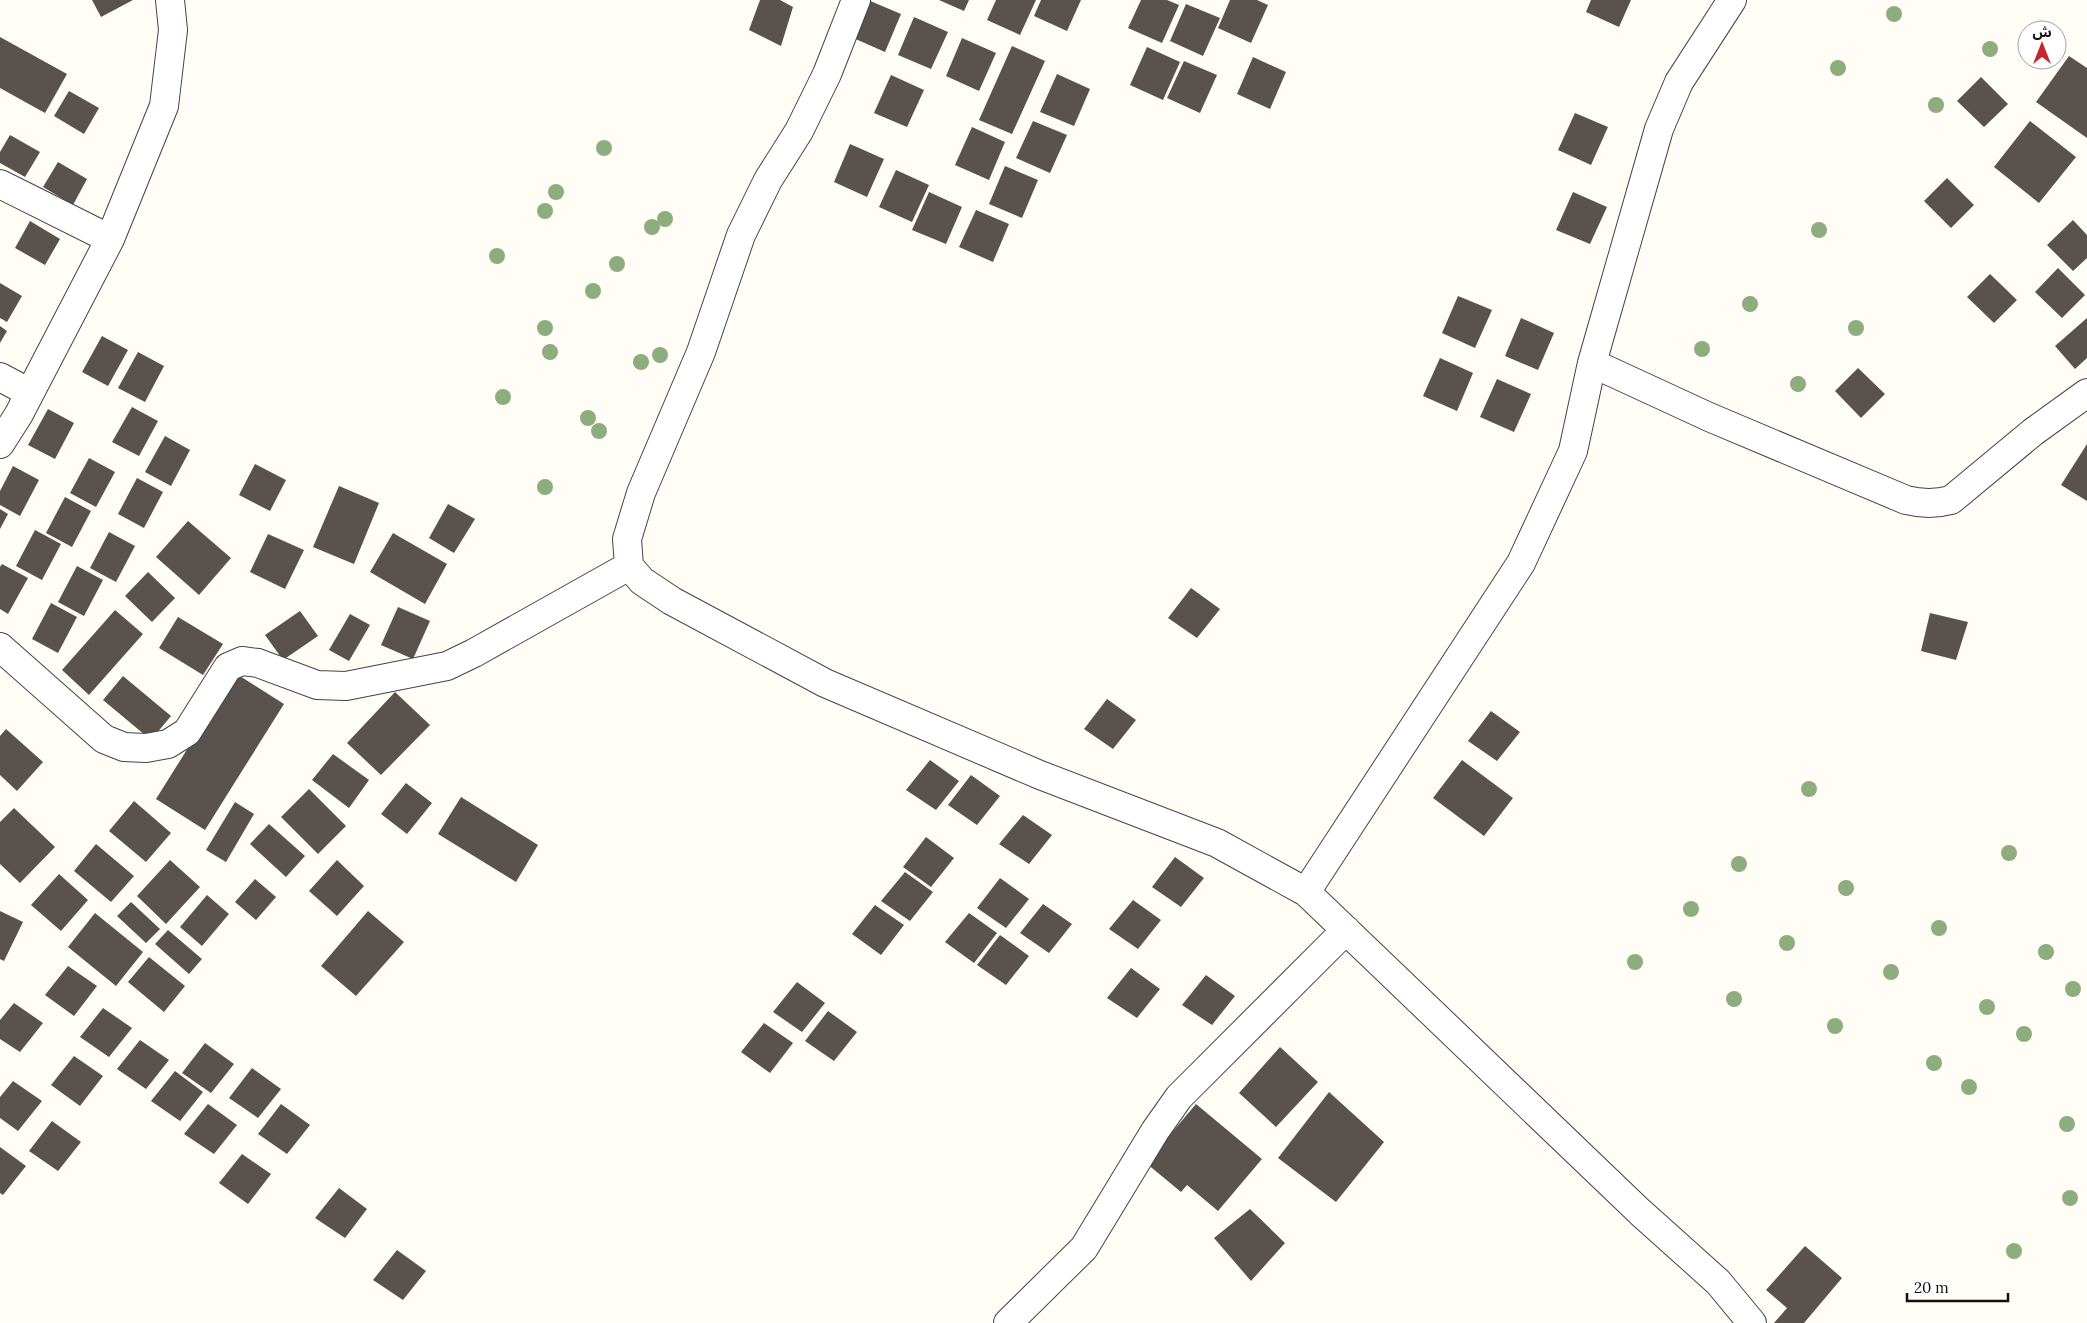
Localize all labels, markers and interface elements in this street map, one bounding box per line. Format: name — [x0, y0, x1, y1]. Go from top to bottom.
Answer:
north arrow — [2017, 20, 2067, 70]
text: ش — [2032, 23, 2052, 41]
scale bar — [1907, 1270, 2008, 1302]
text: 20 m — [1914, 1278, 1949, 1297]

